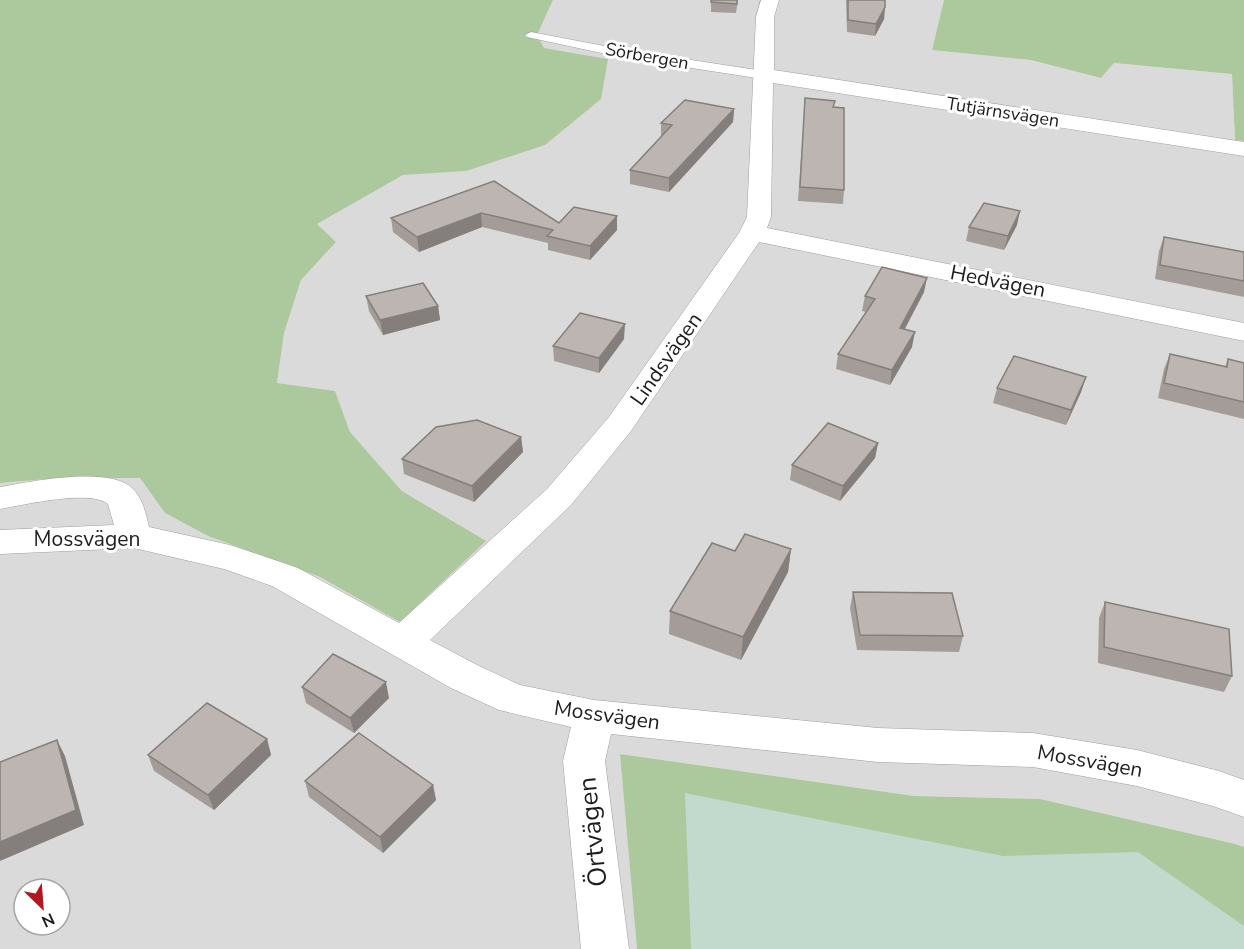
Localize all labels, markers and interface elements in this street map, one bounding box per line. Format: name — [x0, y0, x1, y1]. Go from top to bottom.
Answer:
street label: Sörbergen — [603, 37, 691, 75]
street label: Tutjärnsvägen — [945, 91, 1061, 133]
street label: Hedvägen — [948, 258, 1048, 304]
street label: Lindsvägen — [624, 307, 708, 411]
street label: Mossvägen — [34, 525, 140, 553]
street label: Mossvägen — [552, 694, 662, 736]
street label: Mossvägen — [1035, 738, 1145, 784]
street label: Örtvägen — [569, 775, 616, 888]
north arrow — [12, 877, 72, 937]
text: N — [38, 907, 58, 932]

